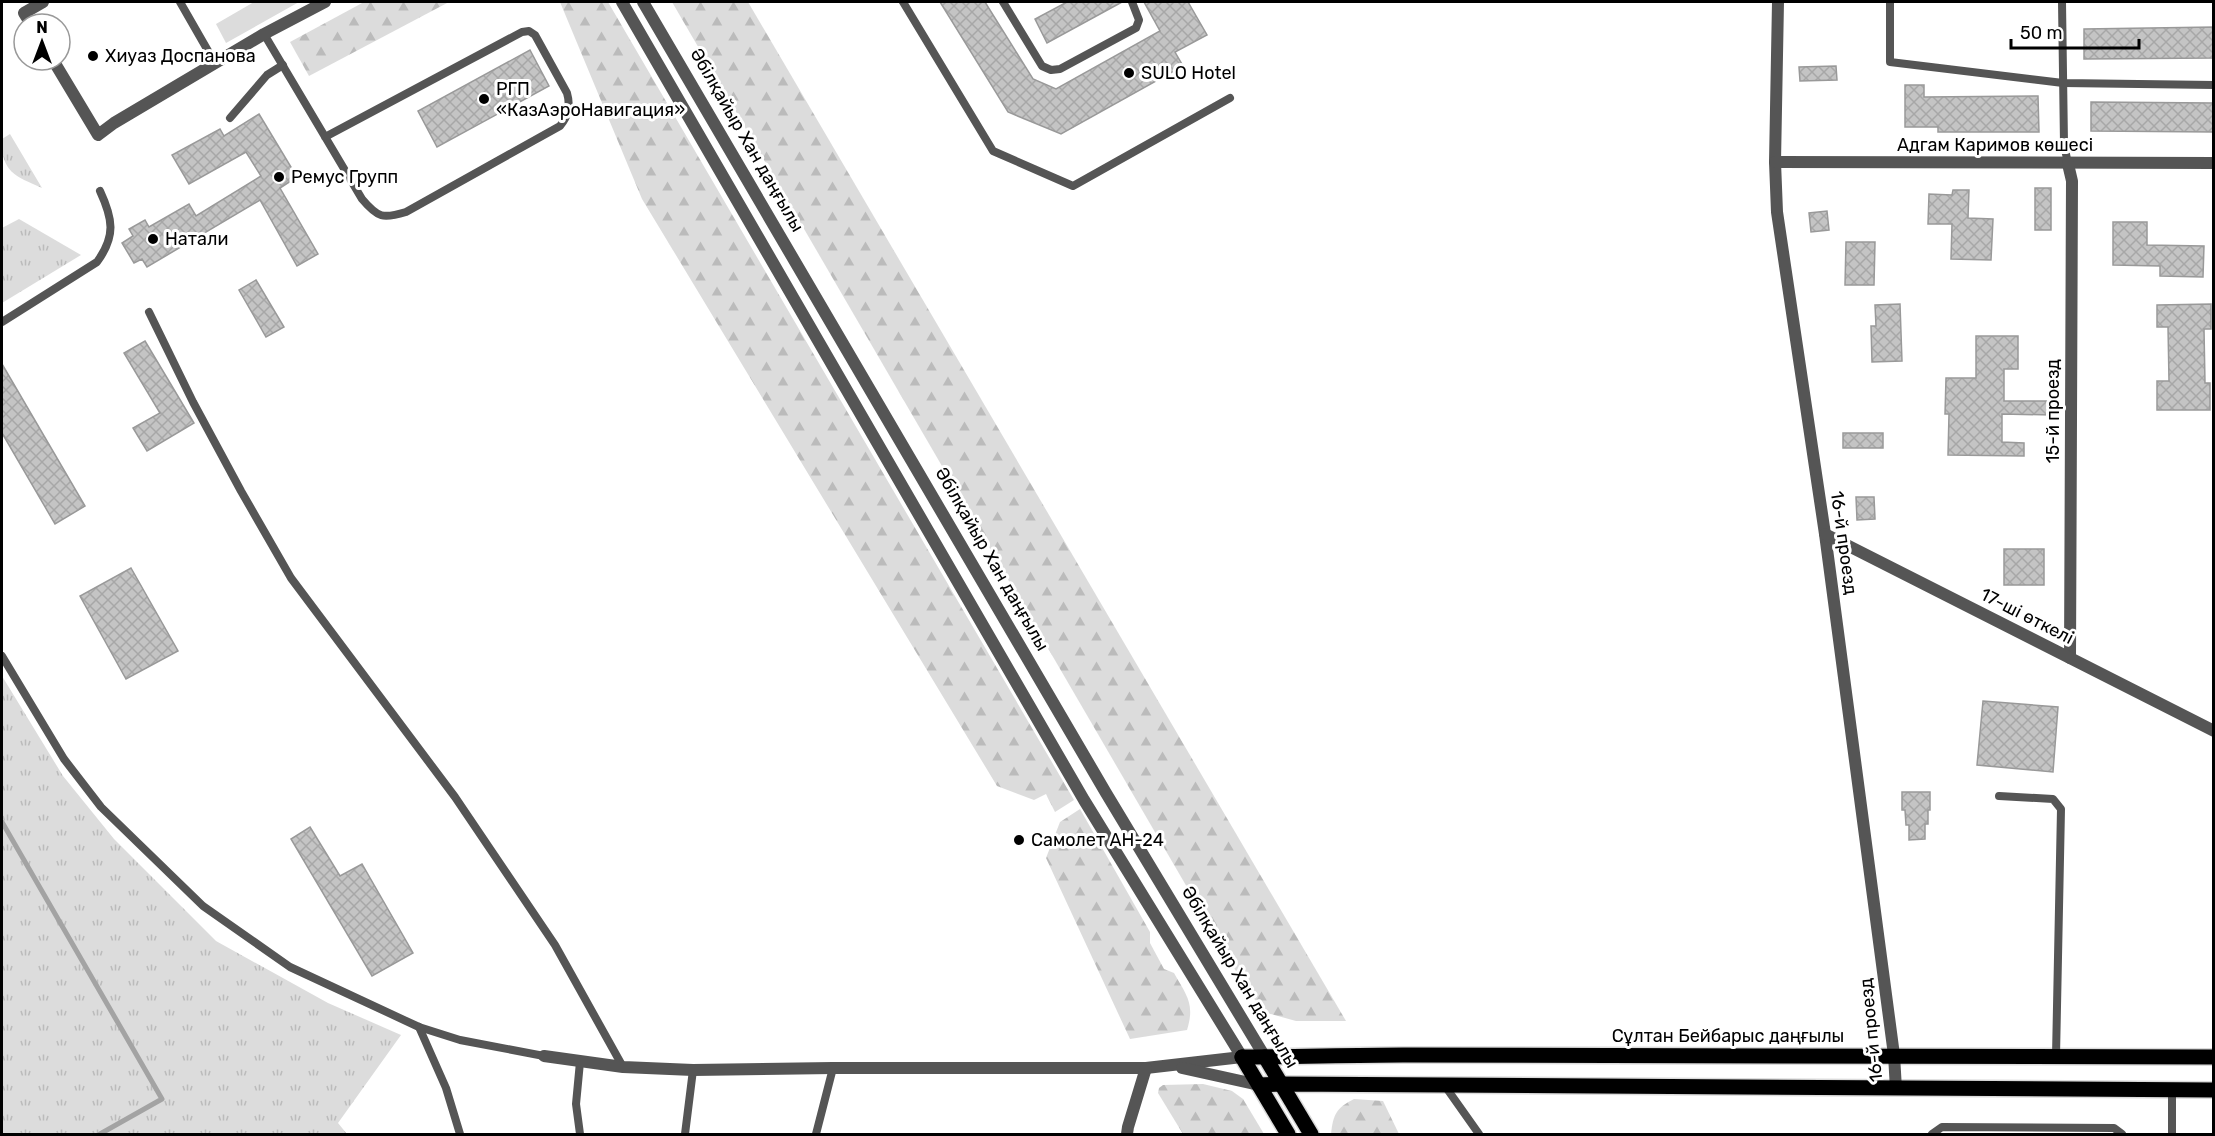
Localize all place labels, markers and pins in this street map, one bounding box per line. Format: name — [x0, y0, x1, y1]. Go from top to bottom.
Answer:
place label: Хиуаз Доспанова — [105, 45, 256, 67]
marker: Хиуаз Доспанова — [86, 49, 100, 63]
place label: SULO Hotel — [1141, 62, 1236, 84]
marker: SULO Hotel — [1122, 66, 1136, 80]
place label: РГП «КазАэроНавигация» — [496, 78, 685, 121]
marker: РГП «КазАэроНавигация» — [477, 92, 491, 106]
place label: Ремус Групп — [291, 166, 398, 188]
marker: Ремус Групп — [272, 170, 286, 184]
place label: Натали — [165, 228, 228, 250]
marker: Натали — [146, 232, 160, 246]
place label: Самолет АН-24 — [1031, 829, 1164, 851]
marker: Самолет АН-24 — [1012, 833, 1026, 847]

